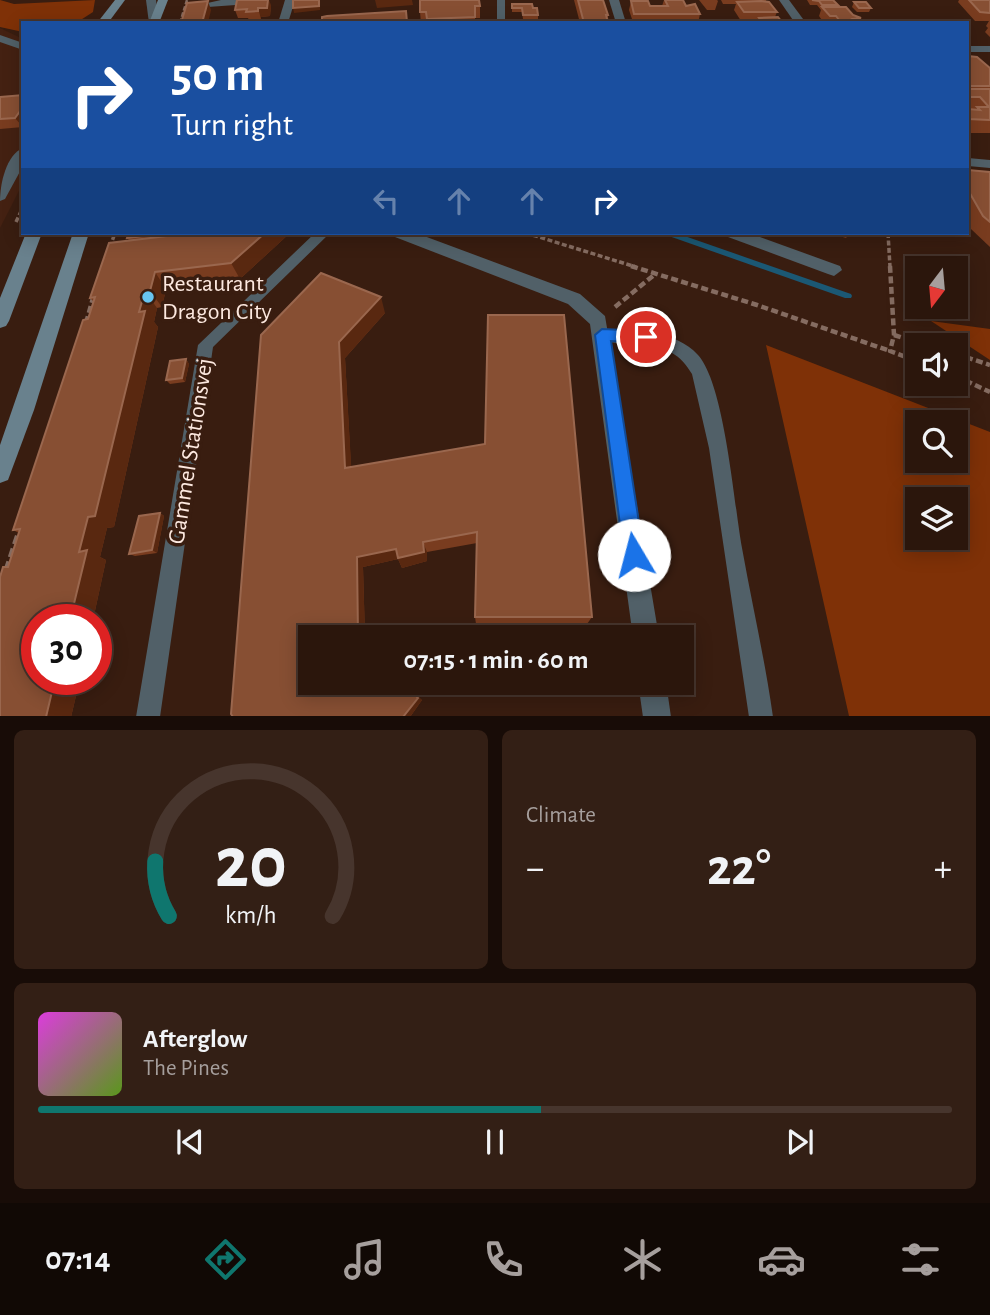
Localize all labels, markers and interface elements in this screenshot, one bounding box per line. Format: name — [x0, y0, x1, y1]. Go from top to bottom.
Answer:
icon: right — [56, 49, 147, 140]
text: 50 m — [171, 51, 265, 100]
text: Turn right — [171, 109, 293, 141]
icon: left — [367, 182, 405, 220]
icon: ahead — [440, 182, 478, 220]
icon: ahead — [513, 182, 551, 220]
icon: right — [586, 182, 624, 220]
north arrow — [905, 256, 968, 318]
map controls — [905, 256, 968, 550]
place label: Restaurant Dragon City — [162, 272, 272, 324]
marker: Restaurant Dragon City — [140, 289, 156, 305]
pin — [616, 307, 676, 367]
icon: arrive — [627, 318, 665, 356]
button: sound — [905, 333, 968, 396]
street label: Gammel Stationsvej — [164, 357, 218, 546]
button: search — [905, 410, 968, 473]
button: layers — [905, 487, 968, 550]
position arrow — [597, 518, 671, 592]
speed limit sign: 30 — [21, 604, 112, 695]
text: 07:15 · 1 min · 60 m — [404, 647, 588, 673]
text: Climate — [526, 804, 596, 827]
text: 20 — [215, 828, 287, 901]
text: 22° — [707, 842, 771, 894]
text: − — [526, 850, 544, 888]
text: + — [934, 850, 952, 888]
text: km/h — [225, 902, 277, 927]
text: Afterglow — [143, 1026, 247, 1052]
text: The Pines — [143, 1057, 229, 1080]
icon: previous — [171, 1123, 209, 1161]
icon: pause — [476, 1123, 514, 1161]
icon: next — [781, 1123, 819, 1161]
icon: directions — [201, 1235, 250, 1284]
icon: music — [340, 1235, 389, 1284]
icon: phone — [479, 1235, 528, 1284]
icon: climate — [618, 1235, 667, 1284]
icon: car — [757, 1235, 806, 1284]
icon: filters — [896, 1235, 945, 1284]
text: 07:14 — [45, 1243, 110, 1275]

